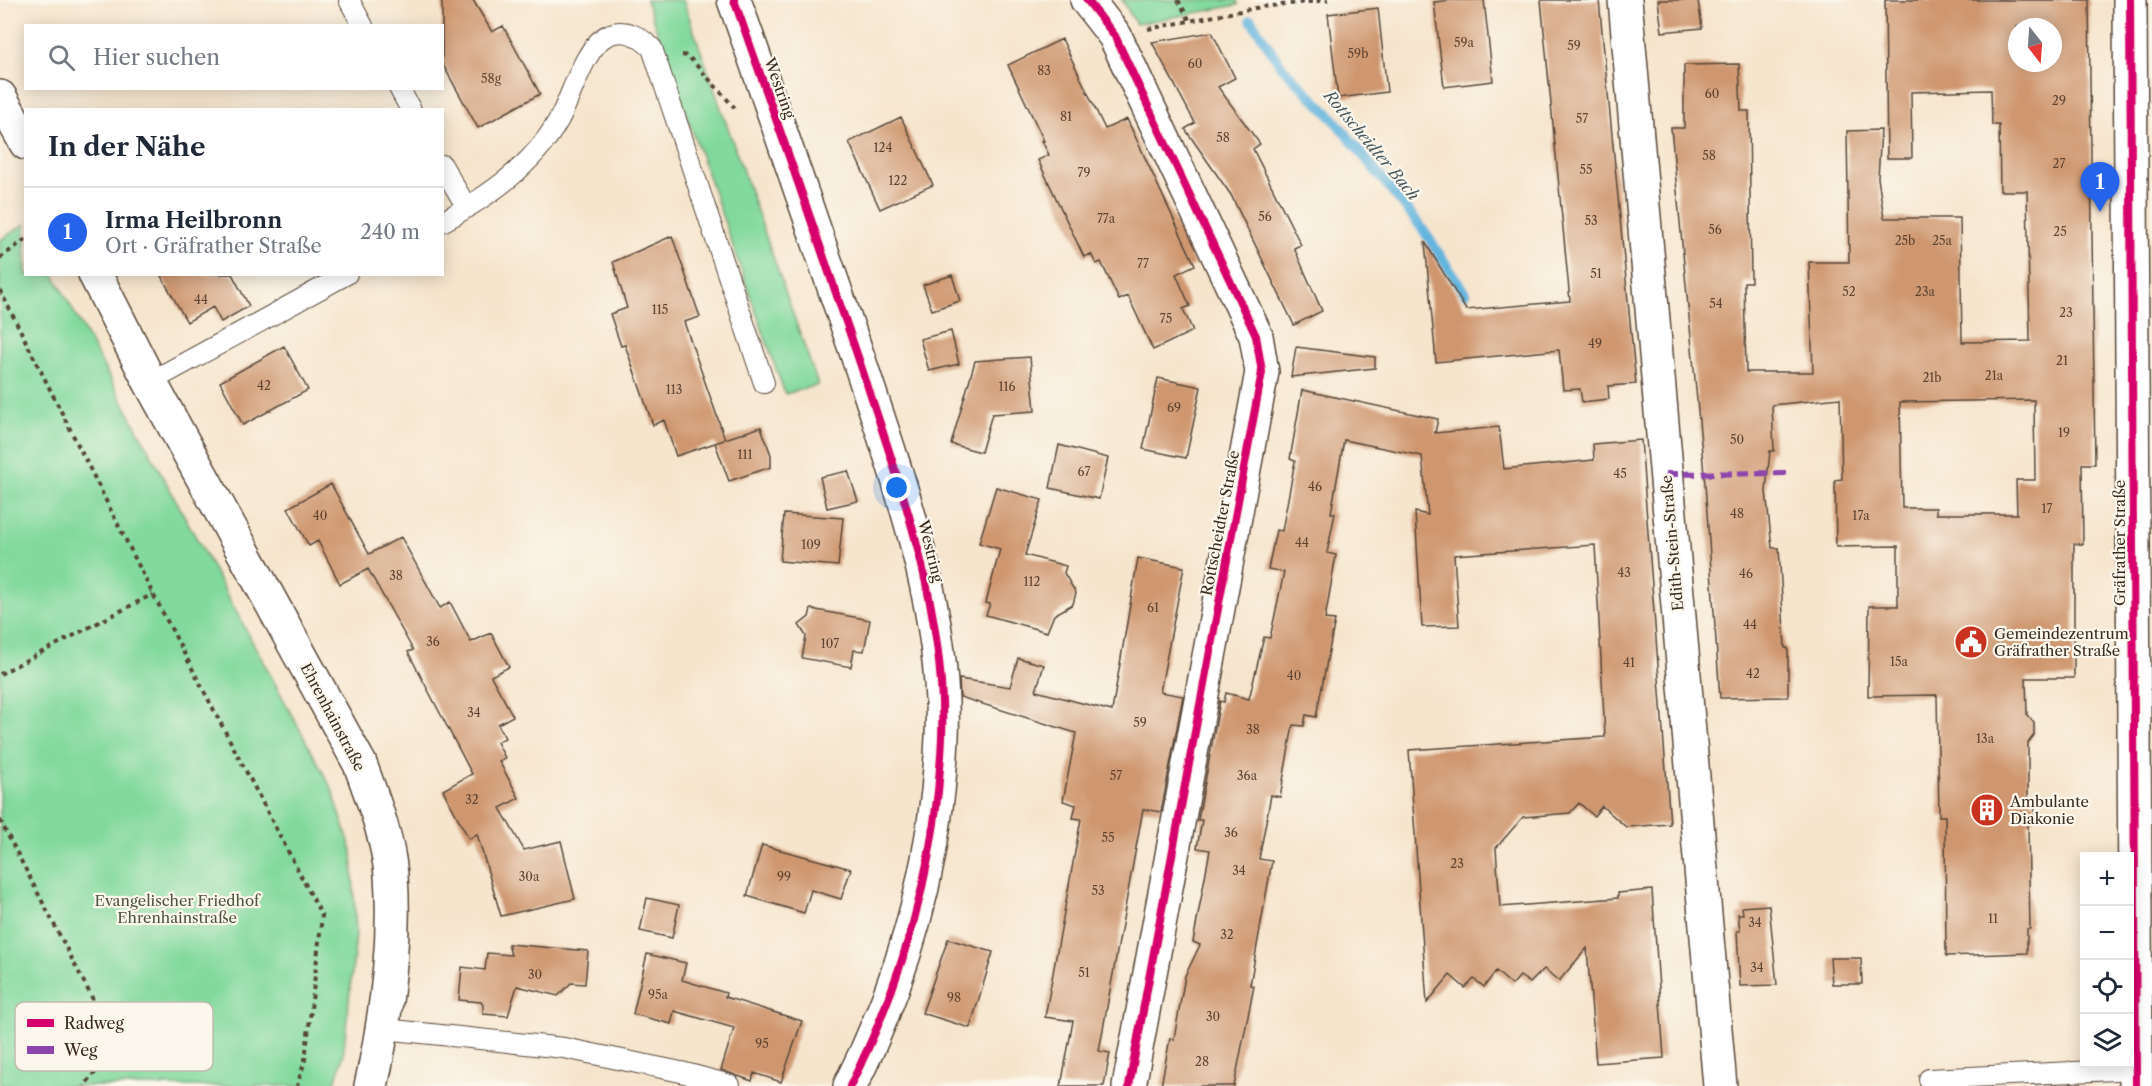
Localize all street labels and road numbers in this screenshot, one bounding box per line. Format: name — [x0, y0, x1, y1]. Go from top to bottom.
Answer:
street label: Westring — [760, 54, 800, 121]
street label: Rottscheidter Straße — [1197, 449, 1243, 597]
street label: Edith-Stein-Straße — [1657, 474, 1687, 612]
street label: Gräfrather Straße — [2110, 480, 2129, 606]
street label: Westring — [914, 517, 948, 584]
street label: Ehrenhainstraße — [297, 660, 369, 774]

